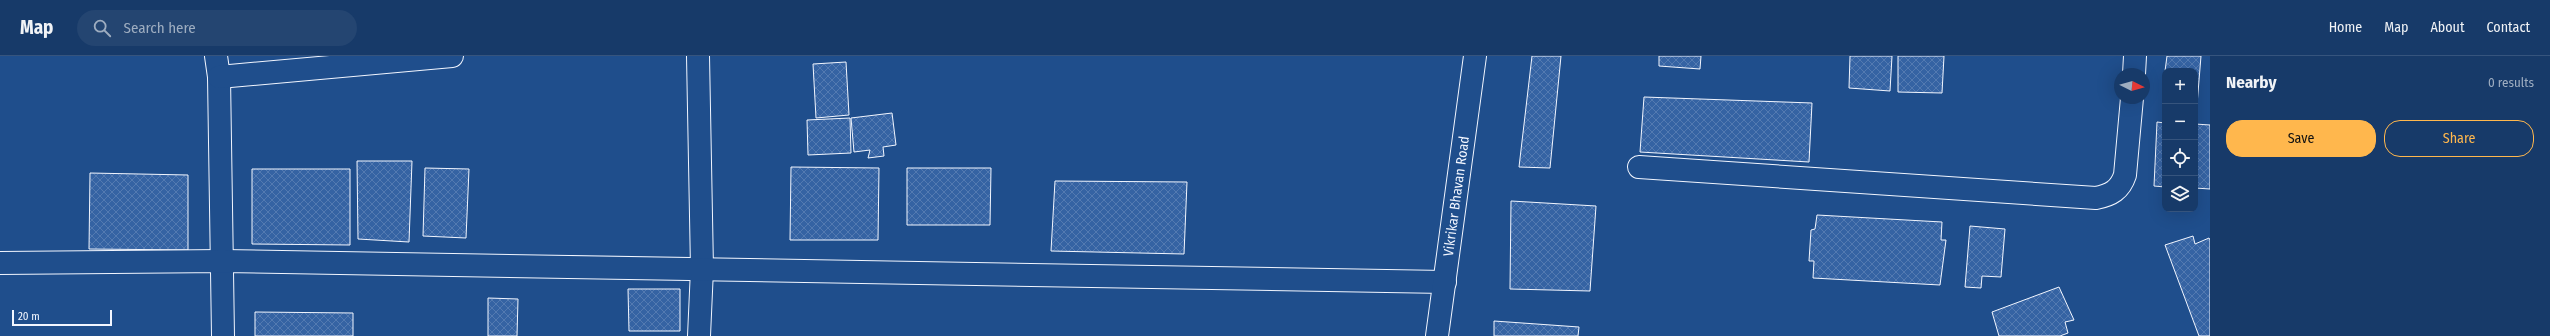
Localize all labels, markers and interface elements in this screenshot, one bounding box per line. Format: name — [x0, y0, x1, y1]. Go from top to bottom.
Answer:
search box — [77, 10, 357, 46]
text: Map — [20, 16, 53, 39]
icon: search — [91, 17, 113, 39]
text: Search here — [123, 19, 196, 37]
text: Home — [2329, 19, 2362, 36]
text: Map — [2384, 19, 2408, 36]
text: About — [2430, 19, 2465, 36]
text: Contact — [2487, 19, 2530, 36]
north arrow — [2114, 68, 2150, 104]
map controls — [2162, 68, 2198, 212]
button: + — [2162, 68, 2198, 104]
text: Nearby — [2226, 72, 2277, 93]
text: 0 results — [2488, 75, 2534, 90]
button: − — [2162, 104, 2198, 140]
button: Save — [2226, 120, 2376, 157]
button: Share — [2384, 120, 2534, 157]
street label: Vikrikar Bhavan Road — [1439, 135, 1473, 258]
button: locate — [2162, 140, 2198, 176]
button: layers — [2162, 176, 2198, 212]
scale bar — [12, 308, 112, 327]
text: 20 m — [18, 310, 40, 323]

